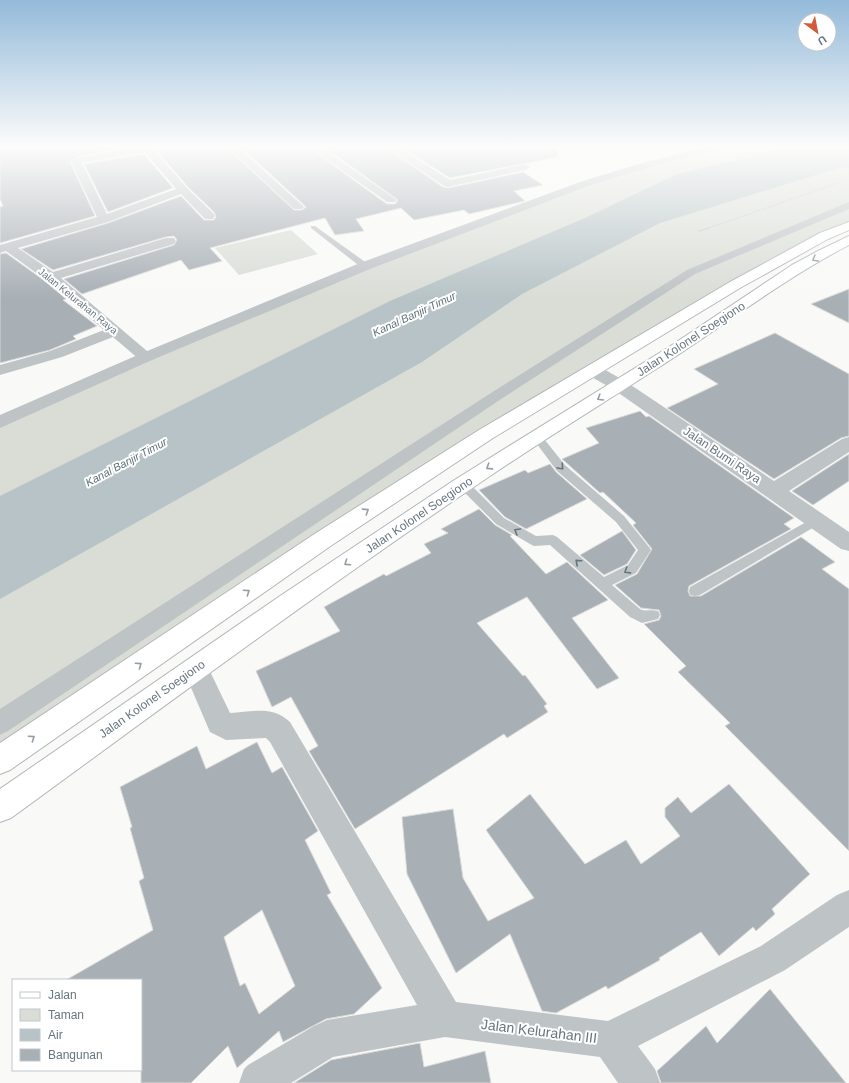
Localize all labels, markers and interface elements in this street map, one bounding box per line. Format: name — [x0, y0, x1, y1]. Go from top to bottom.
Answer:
north arrow — [797, 12, 837, 52]
text: U — [816, 33, 829, 48]
one-way arrow — [812, 255, 819, 262]
street label: Jalan Kelurahan Raya — [36, 266, 120, 337]
water label: Kanal Banjir Timur — [371, 289, 459, 339]
street label: Jalan Kolonel Soegiono — [634, 299, 748, 379]
one-way arrow — [597, 393, 604, 400]
street label: Jalan Bumi Raya — [680, 424, 764, 486]
water label: Kanal Banjir Timur — [83, 435, 170, 489]
one-way arrow — [487, 462, 494, 469]
one-way arrow — [556, 462, 563, 470]
street label: Jalan Kolonel Soegiono — [363, 474, 475, 556]
one-way arrow — [362, 509, 369, 516]
one-way arrow — [514, 529, 521, 536]
one-way arrow — [344, 558, 351, 566]
one-way arrow — [575, 560, 583, 567]
one-way arrow — [625, 566, 632, 573]
one-way arrow — [242, 589, 249, 596]
street label: Jalan Kolonel Soegiono — [96, 657, 208, 741]
one-way arrow — [135, 663, 142, 670]
one-way arrow — [28, 735, 35, 743]
legend — [12, 979, 142, 1071]
text: Jalan — [48, 988, 77, 1002]
text: Taman — [48, 1008, 84, 1022]
street label: Jalan Kelurahan III — [480, 1016, 598, 1046]
text: Air — [48, 1028, 63, 1042]
text: Bangunan — [48, 1048, 103, 1062]

